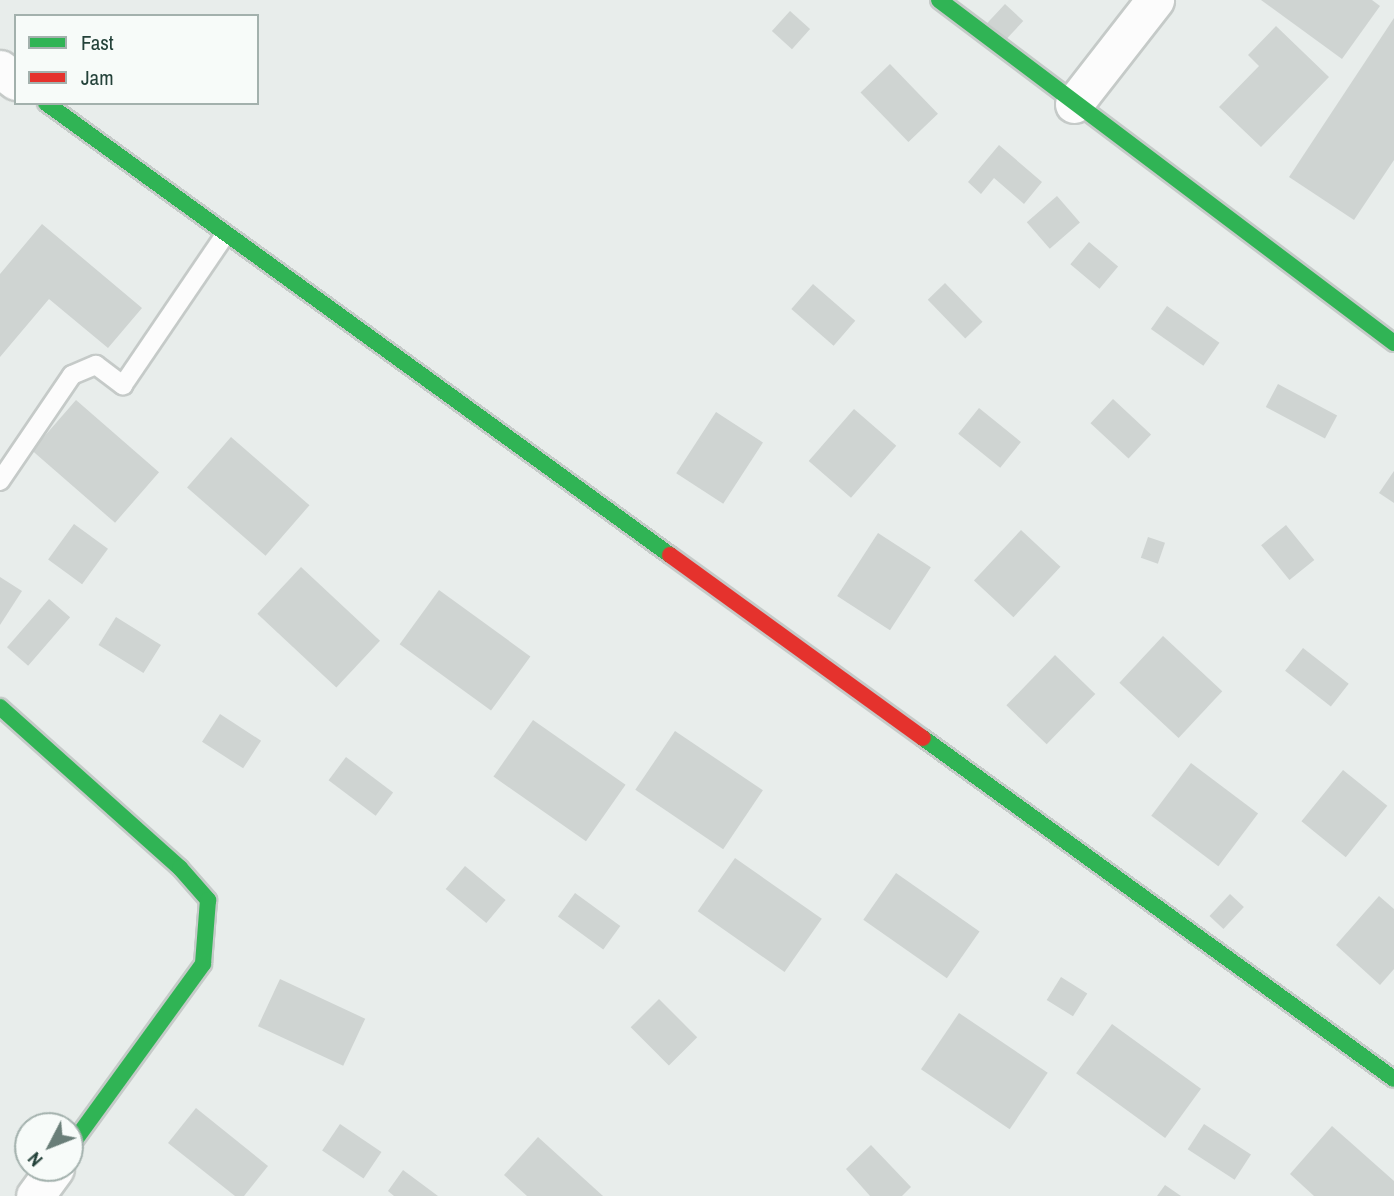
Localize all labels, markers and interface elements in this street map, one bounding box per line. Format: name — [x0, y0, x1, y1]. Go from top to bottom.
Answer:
legend — [14, 14, 259, 105]
text: Fast — [81, 28, 114, 57]
text: Jam — [81, 63, 114, 92]
north arrow — [14, 1112, 84, 1182]
text: N — [21, 1147, 48, 1173]

